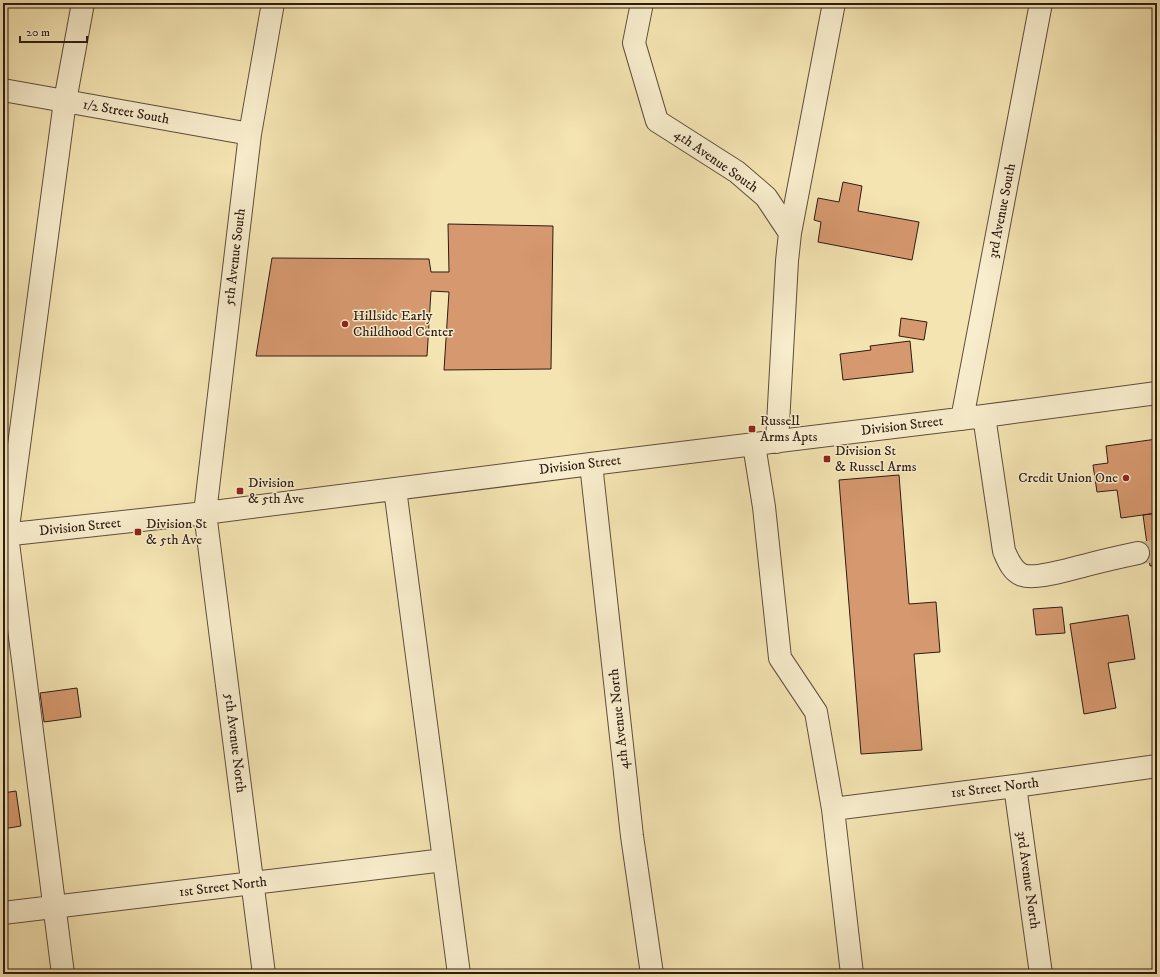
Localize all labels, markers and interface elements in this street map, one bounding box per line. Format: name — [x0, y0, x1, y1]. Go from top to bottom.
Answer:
scale bar — [20, 18, 87, 44]
text: 20 m — [26, 25, 50, 40]
street label: 1/2 Street South — [81, 96, 171, 129]
street label: 4th Avenue South — [670, 125, 762, 197]
street label: 3rd Avenue South — [984, 161, 1020, 260]
street label: 5th Avenue South — [220, 207, 250, 307]
place label: Hillside Early Childhood Center — [353, 307, 454, 341]
marker: Hillside Early Childhood Center — [340, 319, 350, 329]
place label: Russell Arms Apts — [760, 412, 818, 446]
street label: Division Street — [860, 412, 944, 440]
marker: Russell Arms Apts — [747, 424, 757, 434]
place label: Division St & Russel Arms — [835, 442, 917, 476]
street label: Division Street — [538, 451, 622, 479]
marker: Division St & Russel Arms — [822, 454, 832, 464]
place label: Credit Union One — [1018, 469, 1118, 487]
marker: Credit Union One — [1121, 473, 1131, 483]
place label: Division & 5th Ave — [248, 474, 304, 508]
marker: Division & 5th Ave — [235, 486, 245, 496]
street label: Division Street — [38, 514, 122, 540]
place label: Division St & 5th Ave — [146, 515, 208, 549]
marker: Division St & 5th Ave — [133, 527, 143, 537]
street label: 4th Avenue North — [605, 667, 633, 770]
street label: 5th Avenue North — [220, 692, 250, 794]
street label: 1st Street North — [950, 774, 1041, 802]
street label: 3rd Avenue North — [1012, 830, 1044, 931]
street label: 1st Street North — [178, 873, 269, 901]

